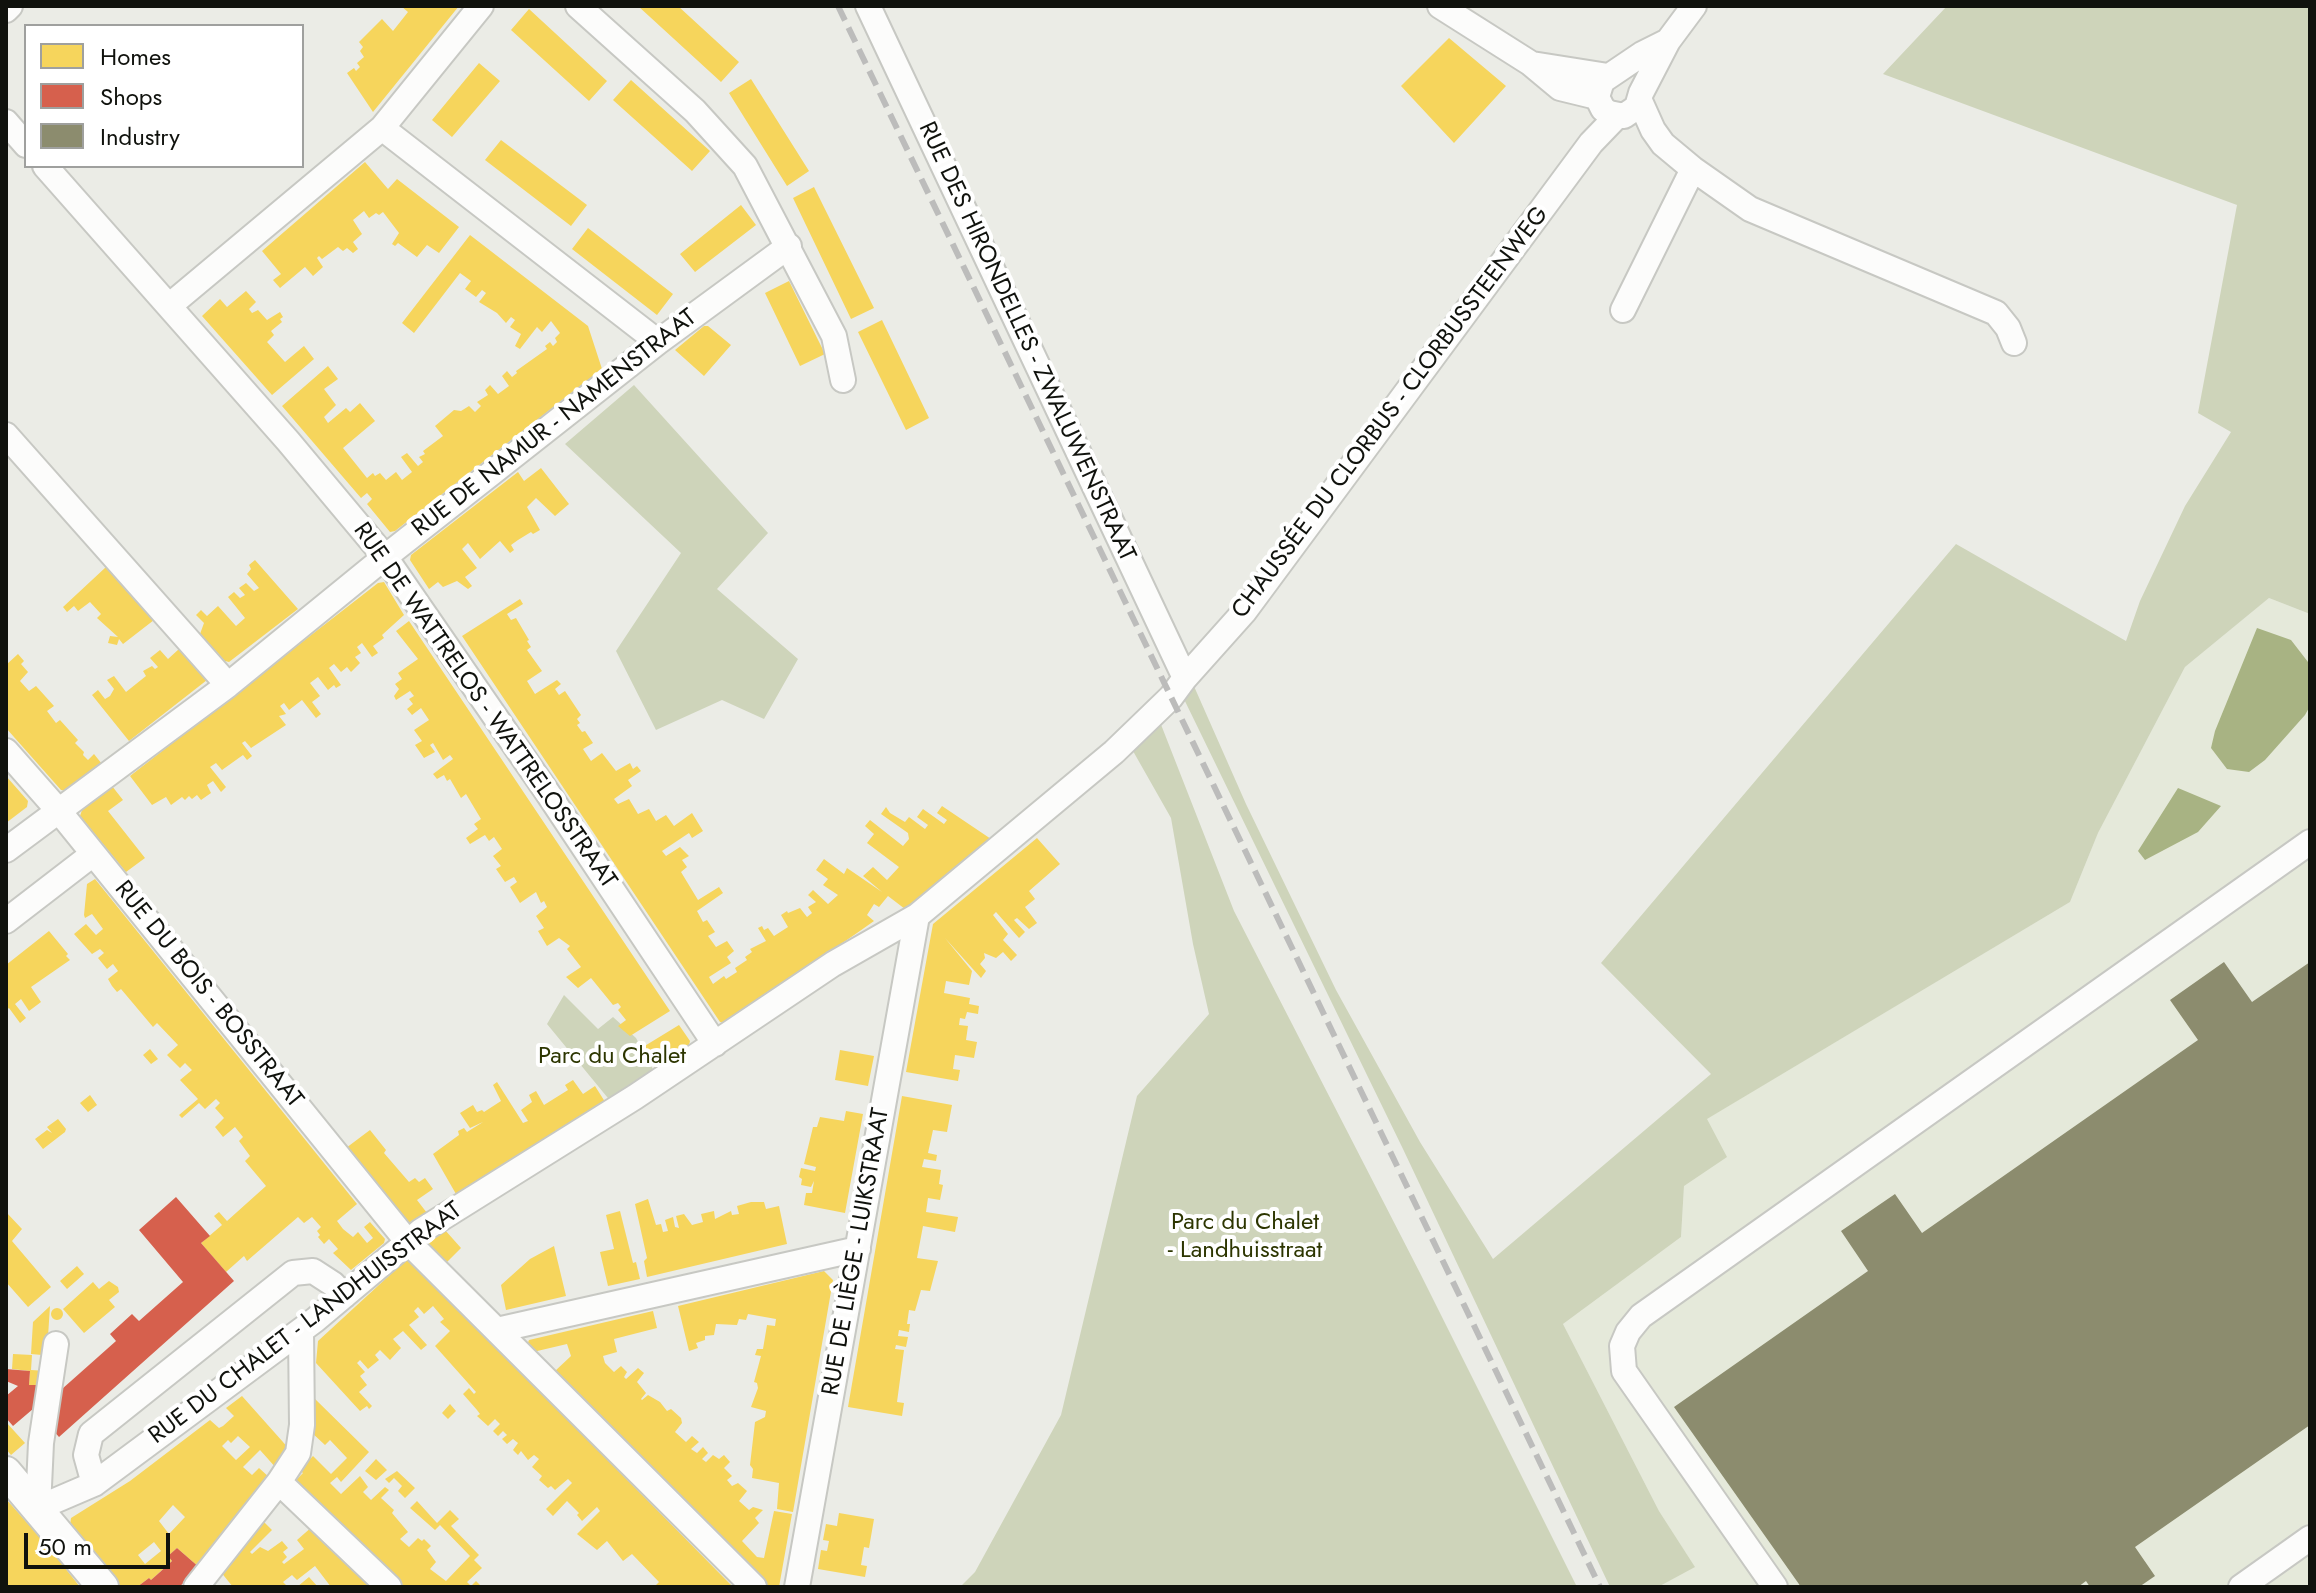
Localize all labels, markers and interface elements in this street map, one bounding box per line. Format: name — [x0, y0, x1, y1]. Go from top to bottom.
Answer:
legend — [24, 24, 304, 168]
text: Homes — [100, 39, 171, 74]
text: Shops — [100, 79, 162, 114]
street label: RUE DES HIRONDELLES - ZWALUWENSTRAAT — [911, 118, 1141, 566]
text: Industry — [100, 119, 180, 154]
street label: CHAUSSÉE DU CLORBUS - CLORBUSSTEENWEG — [1227, 201, 1555, 625]
street label: RUE DE NAMUR - NAMENSTRAAT — [407, 304, 703, 544]
street label: RUE DE WATTRELOS - WATTRELOSSTRAAT — [346, 518, 622, 894]
street label: RUE DU BOIS - BOSSTRAAT — [108, 876, 308, 1114]
park label: Parc du Chalet — [538, 1043, 686, 1071]
street label: RUE DE LIÈGE - LUIKSTRAAT — [818, 1106, 896, 1398]
street label: RUE DU CHALET - LANDHUISSTRAAT — [144, 1197, 468, 1451]
park label: Parc du Chalet - Landhuisstraat — [1168, 1209, 1322, 1265]
scale bar — [28, 1517, 174, 1567]
text: 50 m — [38, 1529, 92, 1564]

